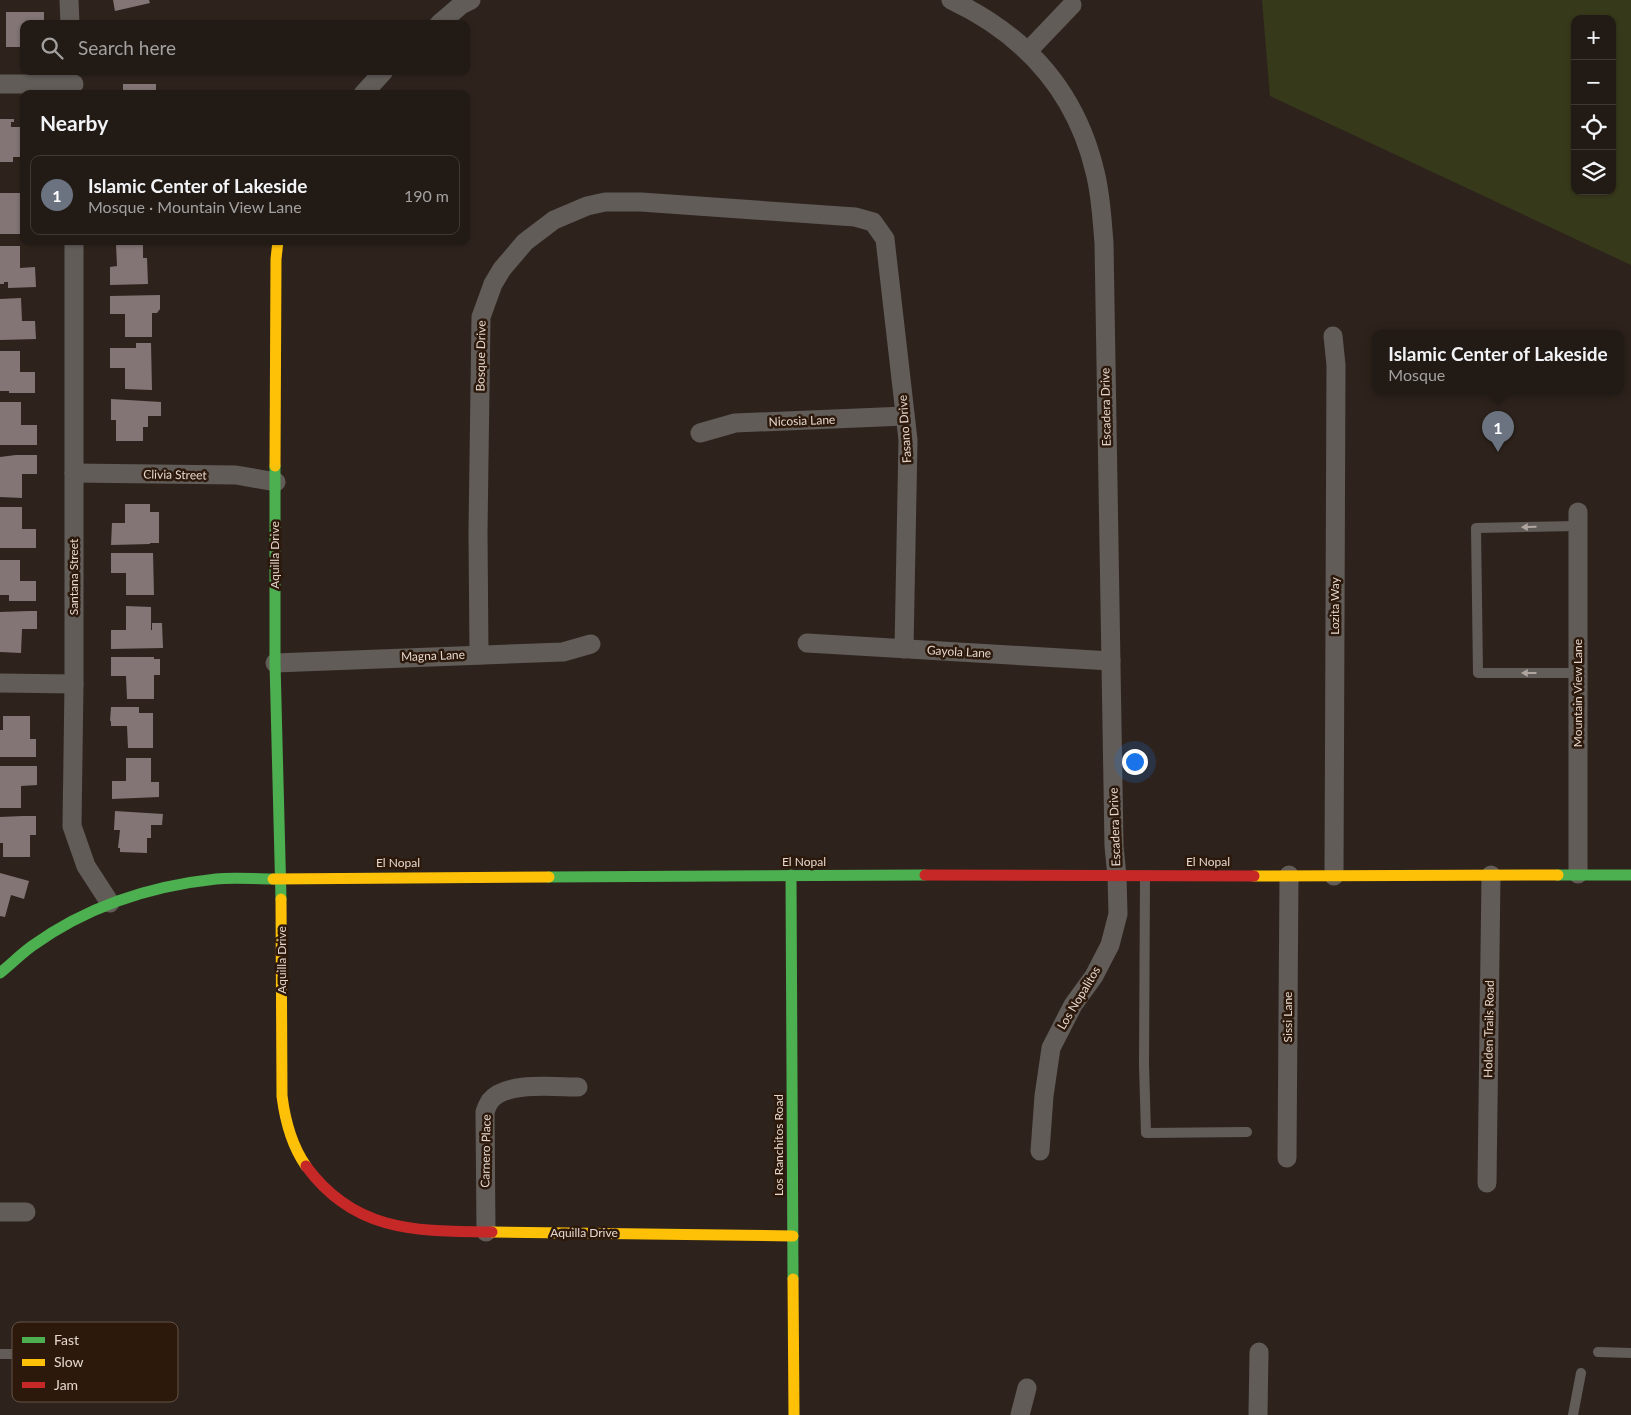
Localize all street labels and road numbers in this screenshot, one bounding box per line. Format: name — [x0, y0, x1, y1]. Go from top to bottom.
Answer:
street label: Bosque Drive — [472, 320, 489, 392]
street label: Escadera Drive — [1097, 368, 1114, 446]
street label: Fasano Drive — [895, 394, 914, 464]
street label: Nicosia Lane — [768, 412, 836, 429]
street label: Clivia Street — [143, 466, 208, 483]
street label: Aquilla Drive — [267, 521, 282, 589]
street label: Santana Street — [66, 538, 81, 615]
street label: Lozita Way — [1327, 576, 1342, 635]
street label: Mountain View Lane — [1570, 639, 1585, 747]
street label: Gayola Lane — [926, 642, 992, 661]
street label: Magna Lane — [401, 647, 465, 664]
street label: Escadera Drive — [1106, 787, 1123, 867]
street label: El Nopal — [782, 854, 826, 869]
street label: El Nopal — [1186, 854, 1230, 869]
street label: El Nopal — [376, 855, 420, 870]
street label: Aquilla Drive — [274, 926, 289, 994]
street label: Los Nopalitos — [1054, 963, 1103, 1032]
street label: Holden Trails Road — [1480, 980, 1497, 1078]
street label: Sissi Lane — [1280, 992, 1295, 1042]
street label: Los Ranchitos Road — [771, 1094, 786, 1196]
street label: Carnero Place — [477, 1114, 494, 1188]
street label: Aquilla Drive — [550, 1225, 618, 1240]

